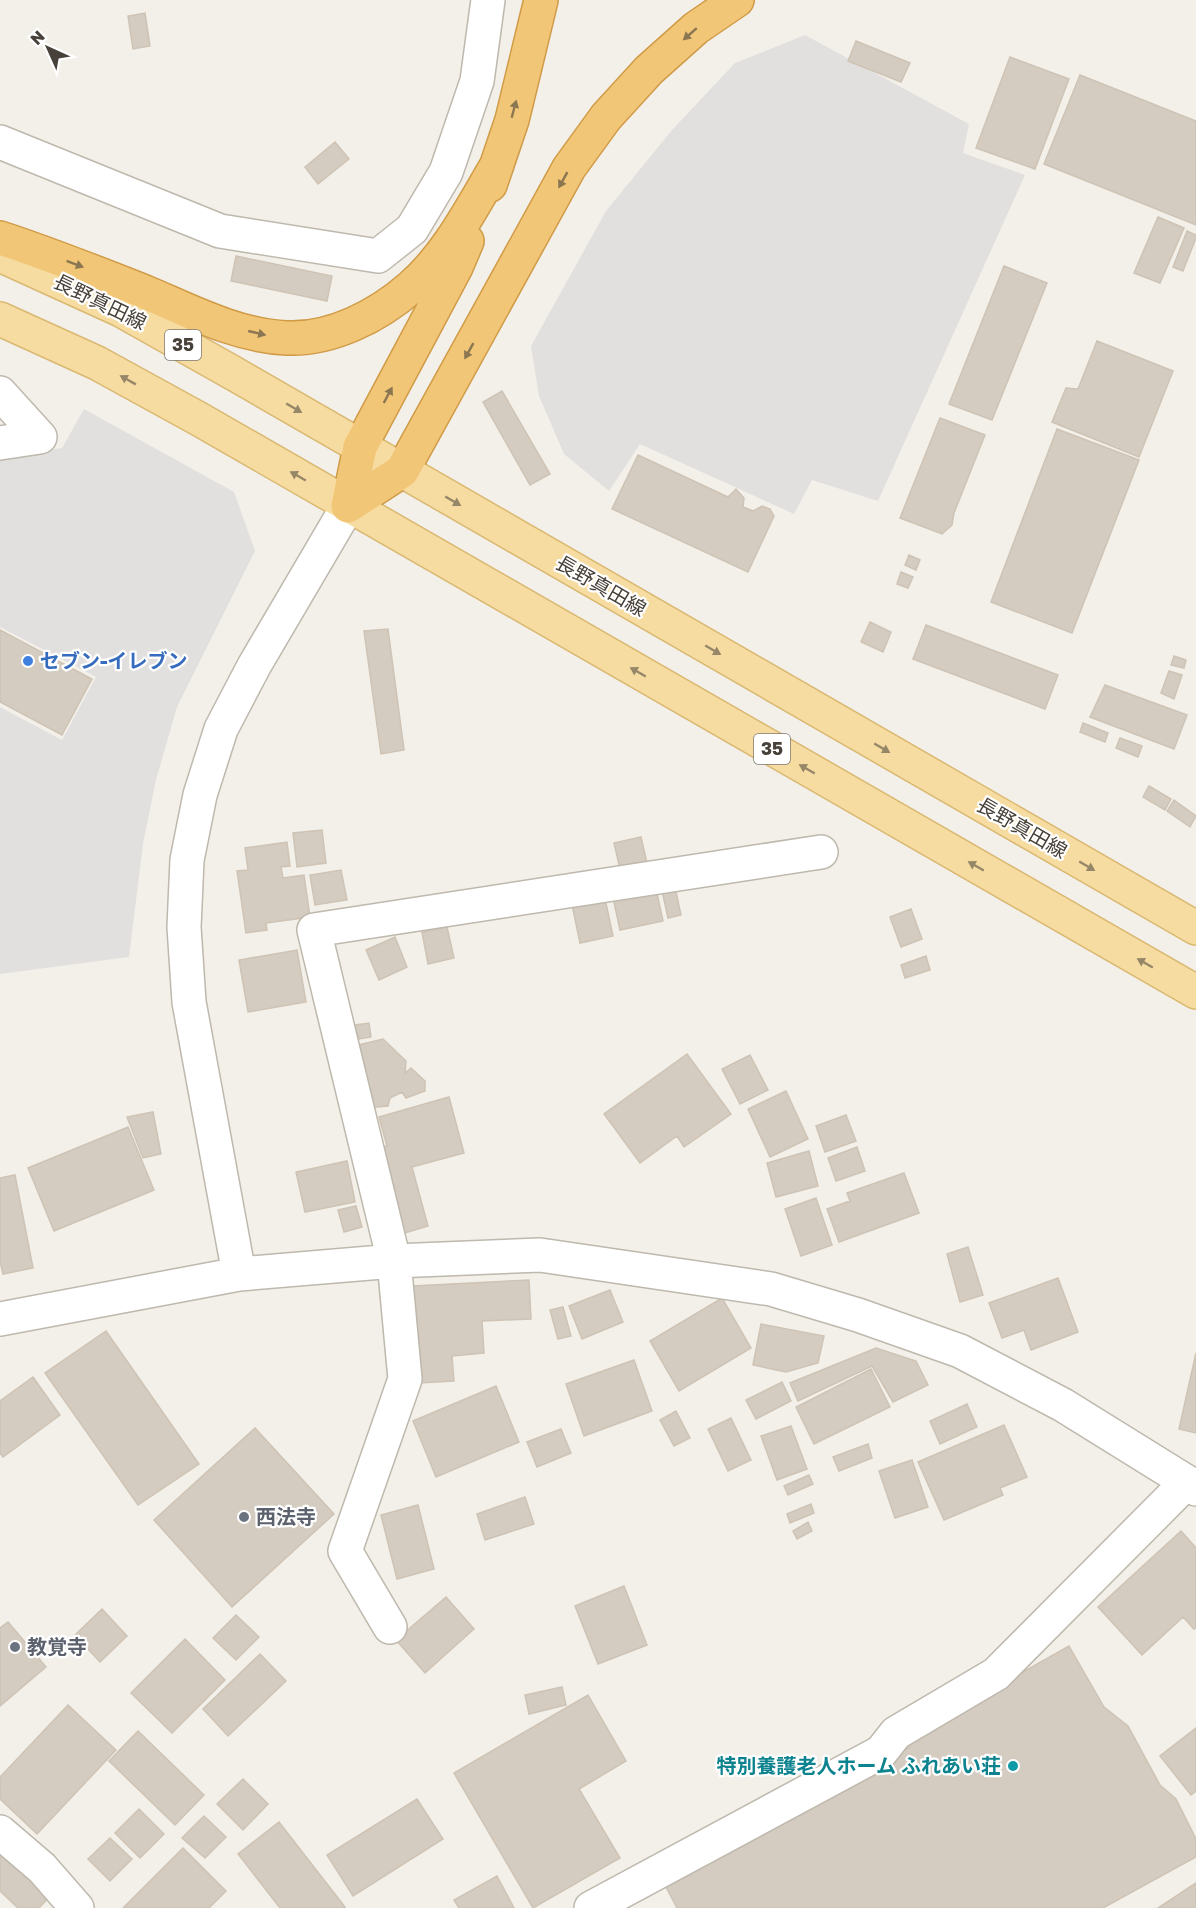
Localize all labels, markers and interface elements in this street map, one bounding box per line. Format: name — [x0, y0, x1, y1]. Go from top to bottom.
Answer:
north arrow — [18, 18, 78, 78]
text: N — [26, 26, 49, 49]
one-way arrow — [683, 27, 698, 40]
one-way arrow — [510, 100, 520, 119]
one-way arrow — [558, 172, 568, 189]
one-way arrow — [66, 260, 84, 269]
street label: 長野真田線 — [50, 268, 151, 334]
one-way arrow — [248, 329, 266, 339]
road number: 35 — [165, 330, 201, 360]
one-way arrow — [464, 343, 474, 360]
one-way arrow — [119, 375, 136, 385]
one-way arrow — [383, 387, 392, 404]
one-way arrow — [286, 403, 303, 413]
one-way arrow — [289, 471, 306, 481]
one-way arrow — [445, 495, 461, 506]
street label: 長野真田線 — [552, 550, 651, 621]
one-way arrow — [705, 645, 721, 656]
place label: セブン-イレブン — [40, 648, 188, 672]
marker: セブン-イレブン — [21, 654, 35, 668]
one-way arrow — [629, 667, 646, 677]
road number: 35 — [754, 734, 790, 764]
one-way arrow — [874, 742, 890, 753]
one-way arrow — [798, 764, 815, 774]
street label: 長野真田線 — [973, 792, 1072, 863]
one-way arrow — [967, 861, 984, 871]
one-way arrow — [1079, 861, 1096, 871]
one-way arrow — [1136, 958, 1153, 968]
place label: 西法寺 — [256, 1504, 316, 1528]
marker: 西法寺 — [237, 1510, 251, 1524]
place label: 教覚寺 — [27, 1634, 87, 1658]
marker: 教覚寺 — [8, 1640, 22, 1654]
place label: 特別養護老人ホーム ふれあい荘 — [717, 1753, 1001, 1777]
marker: 特別養護老人ホーム ふれあい荘 — [1006, 1759, 1020, 1773]

